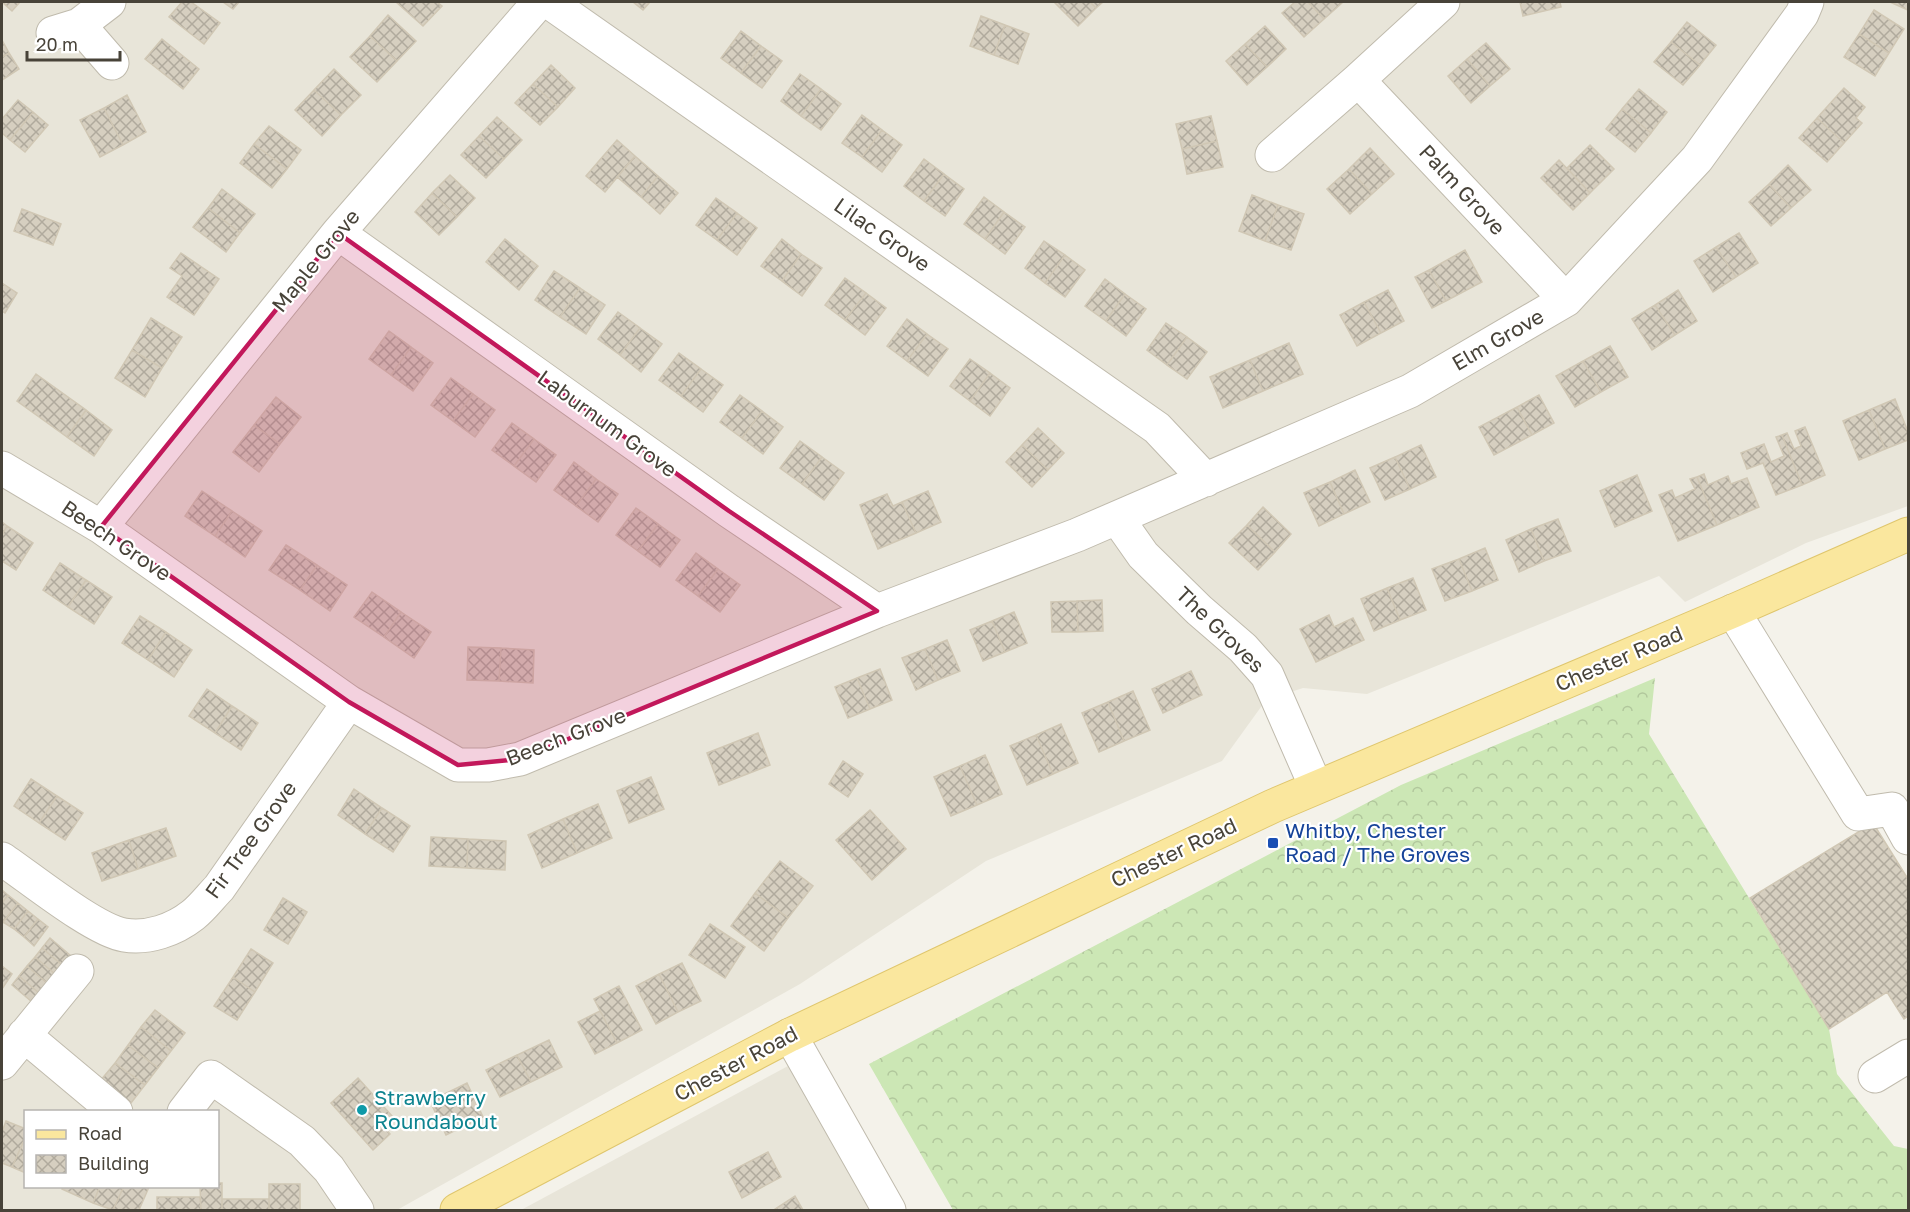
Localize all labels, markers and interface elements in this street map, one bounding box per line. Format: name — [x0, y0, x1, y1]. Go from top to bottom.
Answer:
scale bar — [27, 24, 120, 62]
text: 20 m — [36, 33, 78, 55]
street label: Palm Grove — [1414, 139, 1511, 240]
street label: Lilac Grove — [830, 192, 936, 277]
street label: Maple Grove — [266, 204, 365, 317]
street label: Elm Grove — [1447, 302, 1548, 376]
street label: Laburnum Grove — [533, 364, 682, 482]
street label: Beech Grove — [57, 494, 176, 586]
street label: The Groves — [1171, 581, 1270, 678]
street label: Chester Road — [1551, 620, 1686, 697]
street label: Beech Grove — [502, 701, 629, 771]
street label: Fir Tree Grove — [199, 776, 301, 903]
street label: Chester Road — [1106, 812, 1241, 893]
place label: Whitby, Chester Road / The Groves — [1285, 817, 1470, 867]
marker: Whitby, Chester Road / The Groves — [1266, 836, 1280, 850]
street label: Chester Road — [669, 1020, 802, 1107]
place label: Strawberry Roundabout — [374, 1084, 498, 1134]
marker: Strawberry Roundabout — [355, 1103, 369, 1117]
legend — [24, 1110, 219, 1188]
text: Road — [78, 1122, 122, 1144]
text: Building — [78, 1152, 149, 1174]

